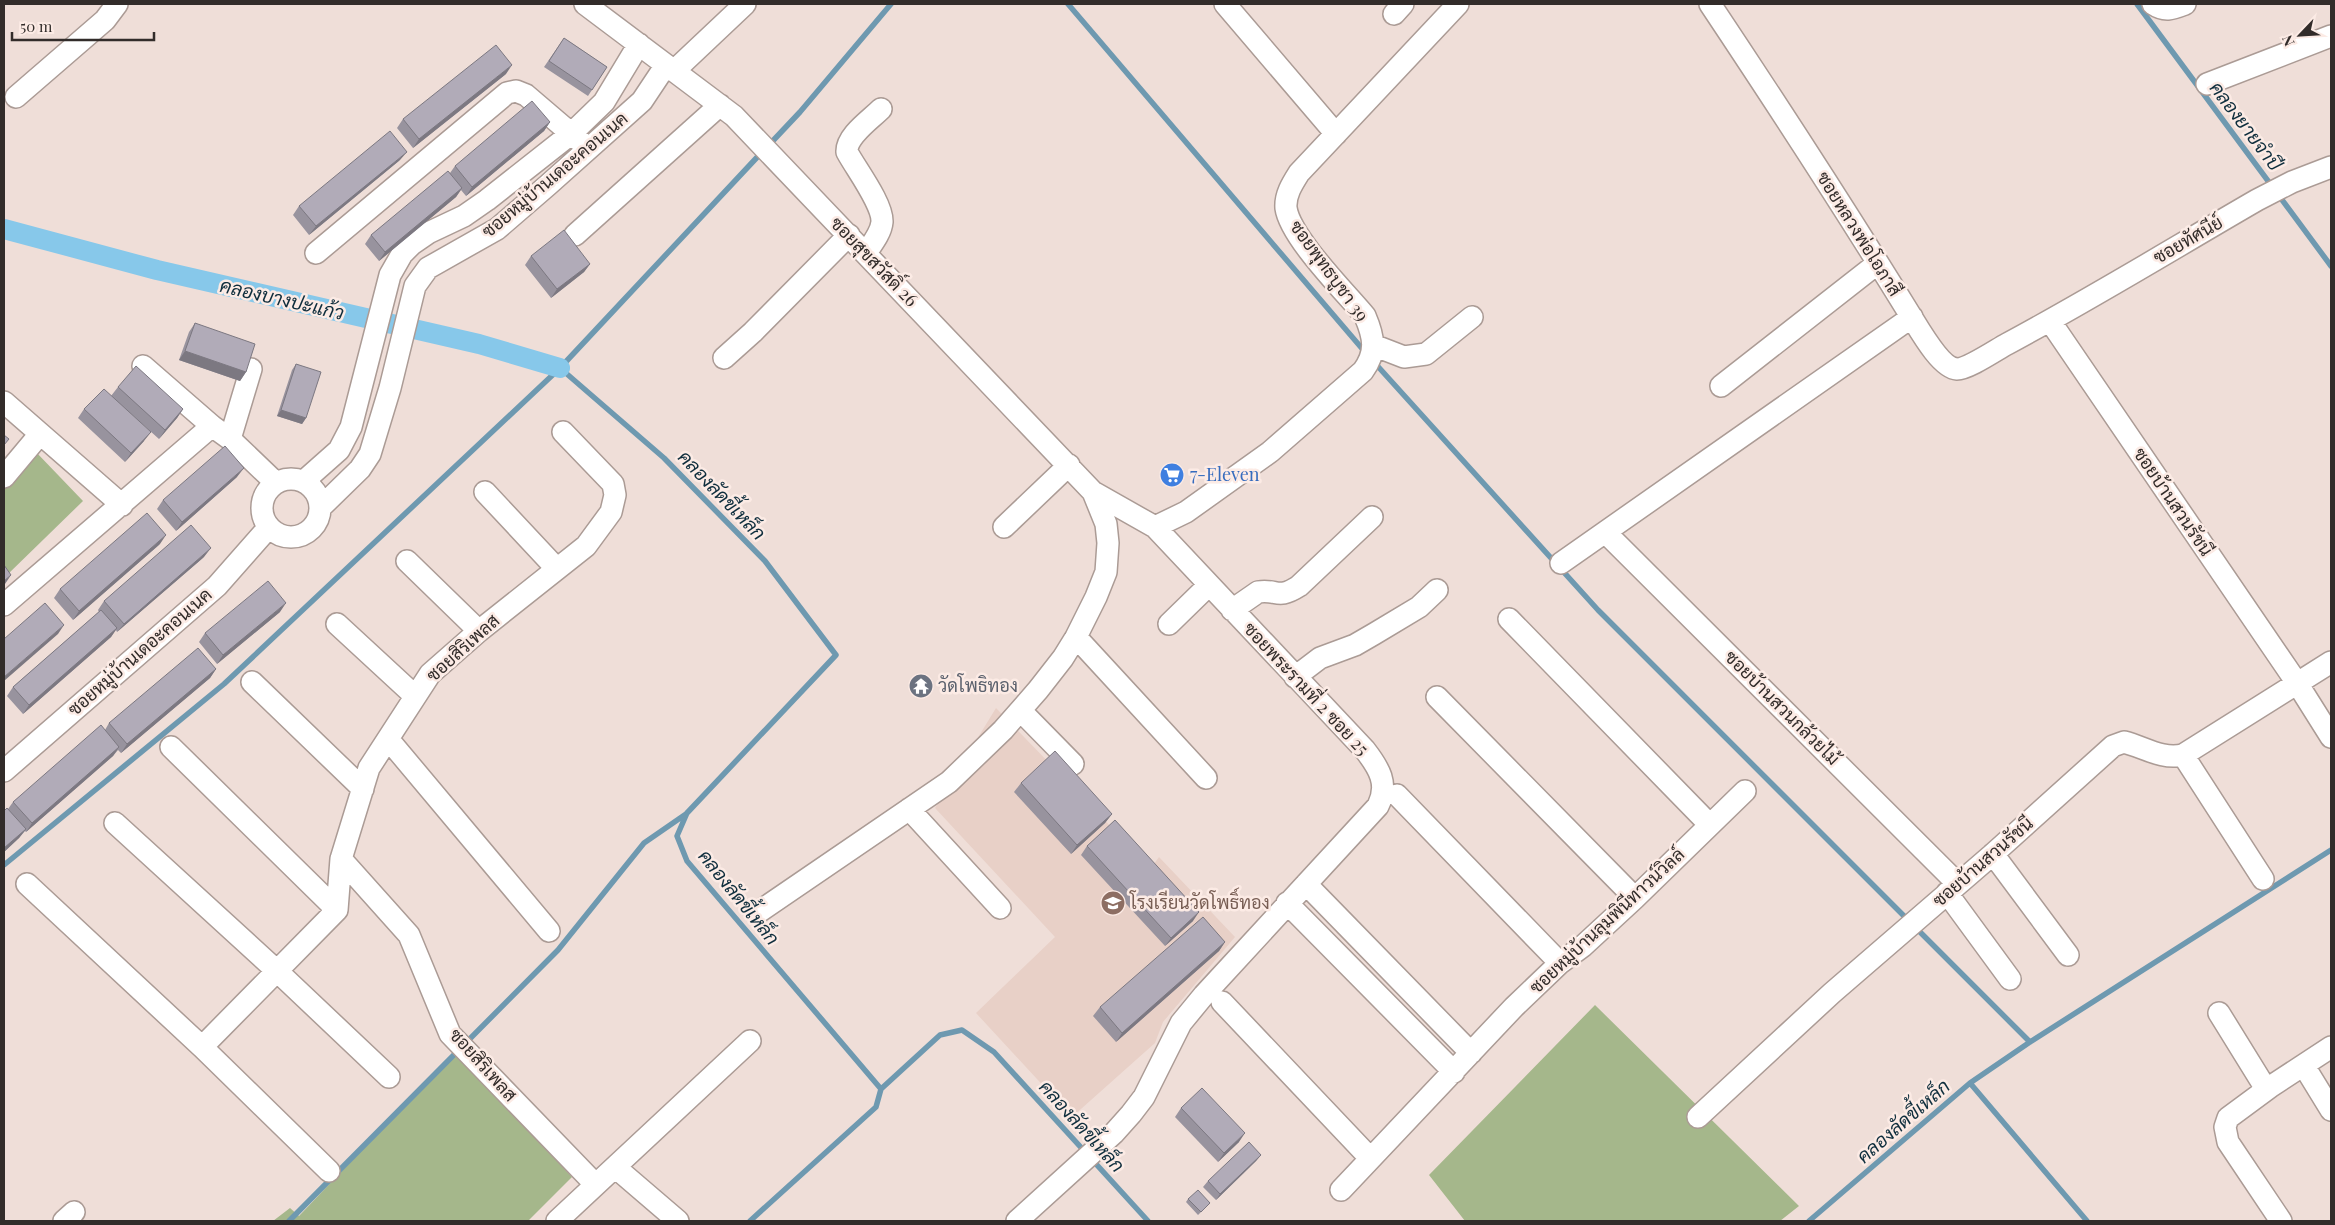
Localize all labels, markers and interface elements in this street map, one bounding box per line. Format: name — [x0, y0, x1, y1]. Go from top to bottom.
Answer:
scale bar — [12, 10, 155, 42]
north arrow — [2275, 10, 2325, 60]
text: 50 m — [20, 16, 53, 36]
text: N — [2277, 32, 2299, 49]
water label: คลองยายจำปี — [2205, 75, 2289, 176]
street label: ซอยหมู่บ้านเดอะคอนเนค — [476, 106, 634, 244]
street label: ซอยหลวงพ่อโอภาสี — [1812, 167, 1908, 300]
street label: ซอยสุขสวัสดิ์ 26 — [825, 209, 926, 312]
street label: ซอยทัศนีย์ — [2148, 210, 2227, 269]
street label: ซอยพุทธบูชา 39 — [1283, 215, 1375, 327]
water label: คลองบางปะแก้ว — [218, 271, 347, 325]
water label: คลองลัดขี้เหล็ก — [673, 441, 775, 545]
street label: ซอยบ้านสวนรัชนี — [2129, 443, 2219, 560]
supermarket icon: 7-Eleven — [1159, 462, 1185, 488]
place label: 7-Eleven — [1190, 462, 1260, 486]
street label: ซอยหมู่บ้านเดอะคอนเนค — [62, 582, 218, 722]
street label: ซอยสิริเพลส — [421, 608, 504, 686]
street label: ซอยพระรามที่ 2 ซอย 25 — [1239, 615, 1377, 760]
street label: ซอยบ้านสวนกล้วยไม้ — [1720, 645, 1846, 771]
temple icon: วัดโพธิทอง — [908, 673, 934, 699]
place label: วัดโพธิทอง — [938, 673, 1018, 697]
street label: ซอยบ้านสวนรัชนี — [1927, 811, 2038, 912]
water label: คลองลัดขี้เหล็ก — [693, 841, 789, 950]
street label: ซอยหมู่บ้านลุมพินีทาวน์วิลล์ — [1524, 842, 1690, 1000]
place label: โรงเรียนวัดโพธิ์ทอง — [1129, 887, 1270, 914]
school or university icon: โรงเรียนวัดโพธิ์ทอง — [1100, 890, 1126, 916]
street label: ซอยสิริเพลส — [445, 1023, 523, 1106]
water label: คลองลัดขี้เหล็ก — [1848, 1069, 1955, 1168]
water label: คลองลัดขี้เหล็ก — [1034, 1071, 1134, 1177]

